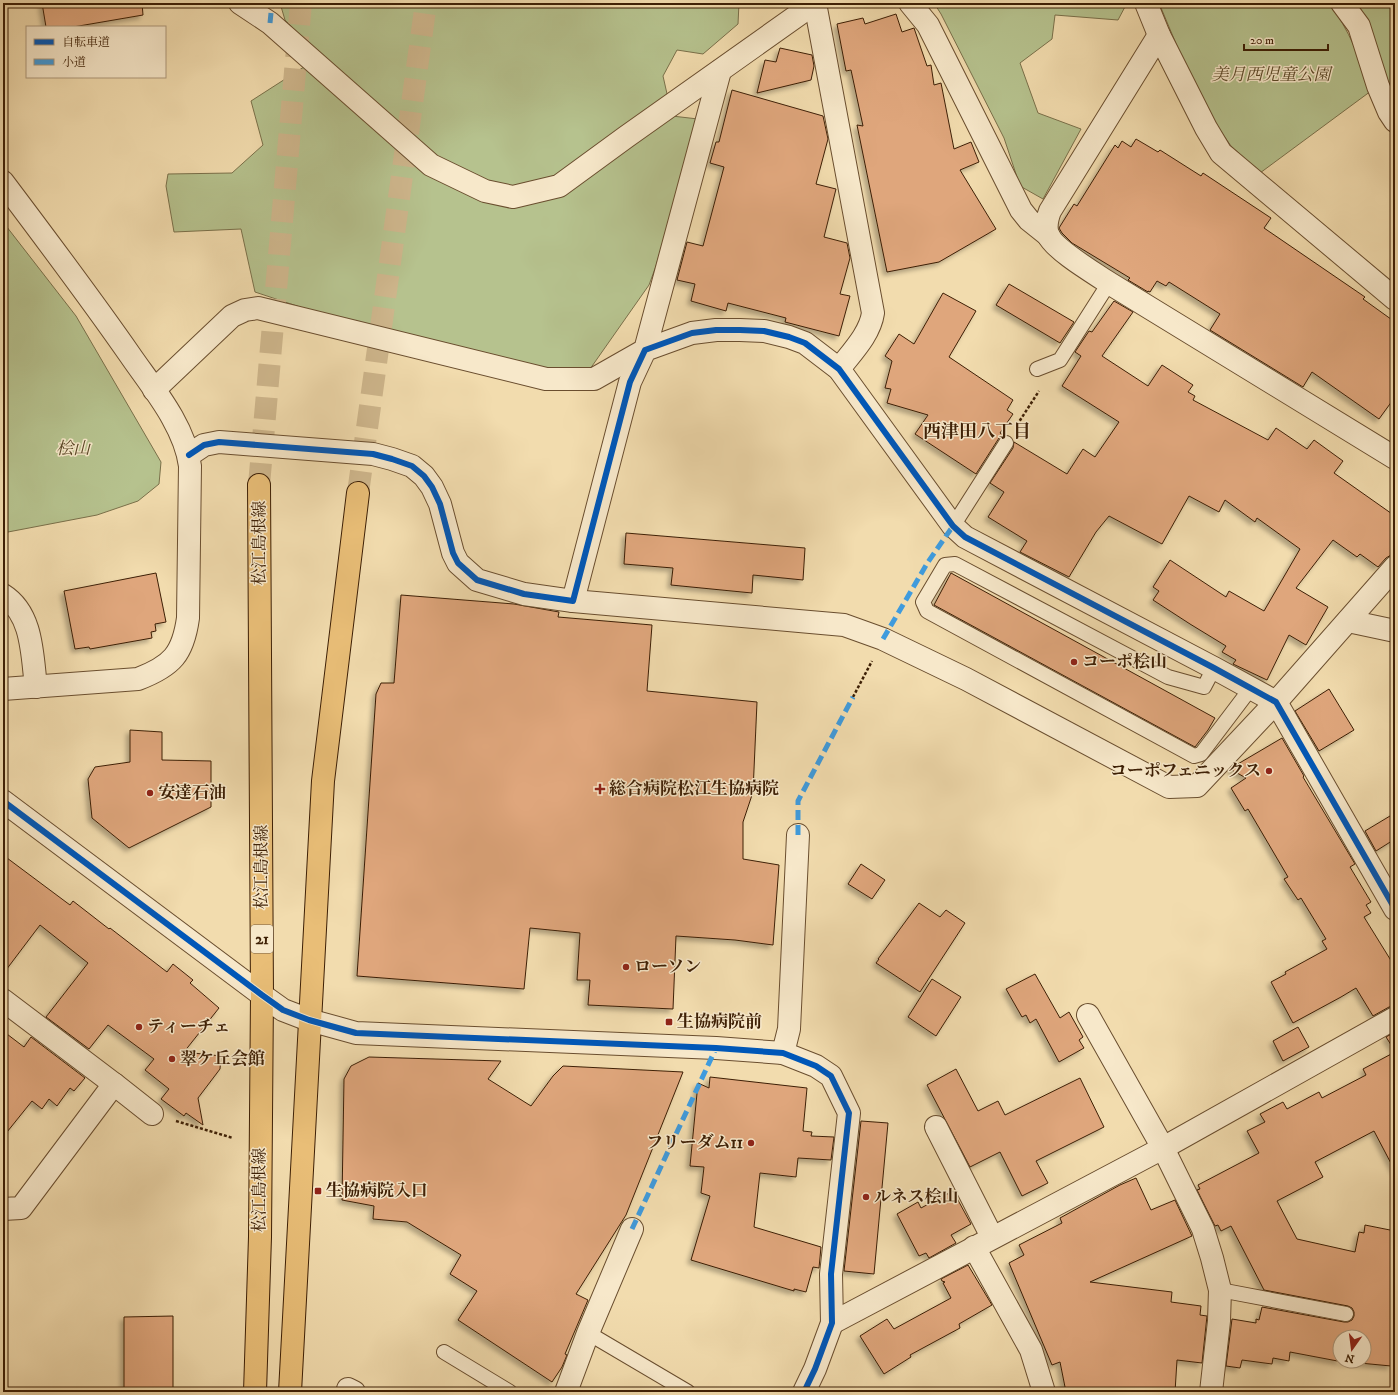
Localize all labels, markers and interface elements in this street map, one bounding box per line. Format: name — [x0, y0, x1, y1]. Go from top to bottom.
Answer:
legend — [26, 26, 166, 78]
scale bar — [1244, 26, 1328, 52]
text: 20 m — [1250, 33, 1274, 48]
text: 自転車道 — [62, 35, 110, 50]
text: 小道 — [62, 55, 86, 70]
park label: 美月西児童公園 — [1212, 64, 1333, 86]
district label: 西津田八丁目 — [923, 421, 1031, 443]
park label: 桧山 — [56, 438, 92, 460]
street label: 松江島根線 — [249, 501, 271, 586]
place label: コーポ桧山 — [1082, 651, 1167, 673]
marker: コーポ桧山 — [1069, 657, 1079, 667]
place label: コーポフェニックス — [1110, 760, 1261, 782]
marker: コーポフェニックス — [1264, 766, 1274, 776]
place label: 総合病院松江生協病院 — [609, 778, 779, 800]
place label: 安達石油 — [158, 782, 226, 804]
marker: 総合病院松江生協病院 — [594, 783, 606, 795]
marker: 安達石油 — [145, 788, 155, 798]
street label: 松江島根線 — [251, 825, 273, 910]
road number: 21 — [251, 925, 273, 953]
place label: ローソン — [634, 956, 701, 978]
marker: ローソン — [621, 962, 631, 972]
place label: 生協病院前 — [677, 1011, 762, 1033]
place label: ティーチェ — [147, 1016, 230, 1038]
marker: 生協病院前 — [664, 1017, 674, 1027]
marker: ティーチェ — [134, 1022, 144, 1032]
place label: 翠ケ丘会館 — [180, 1048, 265, 1070]
marker: 翠ケ丘会館 — [167, 1054, 177, 1064]
place label: フリーダム11 — [646, 1132, 743, 1154]
marker: フリーダム11 — [746, 1138, 756, 1148]
street label: 松江島根線 — [249, 1148, 271, 1233]
place label: 生協病院入口 — [326, 1180, 428, 1202]
marker: 生協病院入口 — [313, 1186, 323, 1196]
place label: ルネス桧山 — [874, 1186, 959, 1208]
marker: ルネス桧山 — [861, 1192, 871, 1202]
north arrow — [1332, 1329, 1372, 1369]
text: N — [1344, 1350, 1356, 1366]

